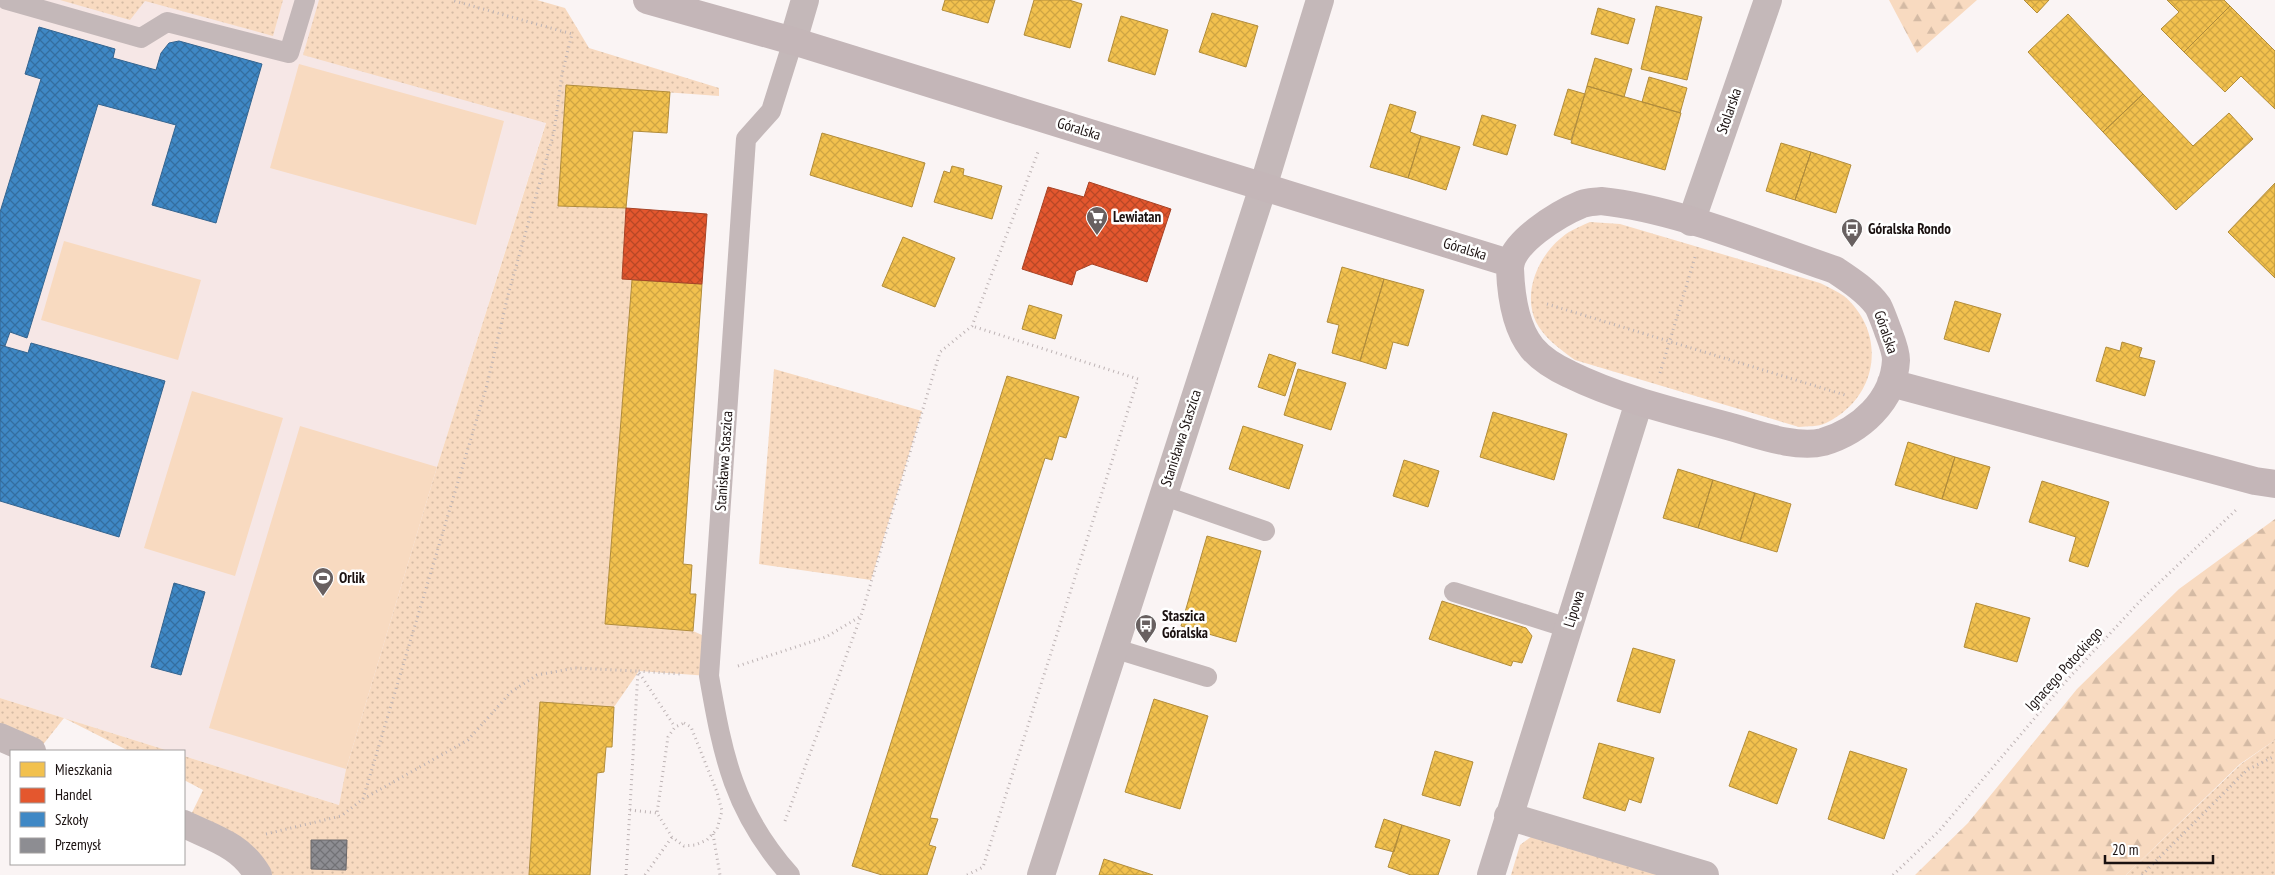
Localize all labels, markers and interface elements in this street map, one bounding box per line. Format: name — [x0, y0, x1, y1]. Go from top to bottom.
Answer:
street label: Stolarska — [1712, 85, 1745, 136]
street label: Góralska — [1055, 113, 1103, 144]
supermarket icon: Lewiatan — [1085, 205, 1109, 236]
place label: Lewiatan — [1113, 207, 1161, 226]
bus stop icon: Góralska Rondo — [1840, 217, 1864, 248]
place label: Góralska Rondo — [1868, 219, 1951, 238]
street label: Góralska — [1441, 233, 1489, 264]
street label: Góralska — [1870, 308, 1903, 356]
street label: Stanisława Staszica — [1156, 387, 1205, 489]
street label: Stanisława Staszica — [711, 410, 736, 512]
sports icon: Orlik — [311, 566, 335, 597]
place label: Orlik — [339, 568, 366, 587]
street label: Lipowa — [1559, 588, 1588, 629]
place label: Staszica Góralska — [1162, 606, 1208, 642]
bus stop icon: Staszica Góralska — [1134, 613, 1158, 644]
street label: Ignacego Potockiego — [2021, 623, 2106, 715]
legend — [10, 750, 185, 865]
text: Mieszkania — [55, 760, 112, 779]
text: Handel — [55, 785, 92, 804]
text: Szkoły — [55, 810, 88, 829]
scale bar — [2105, 832, 2212, 864]
text: Przemysł — [55, 835, 101, 854]
text: 20 m — [2112, 840, 2138, 859]

